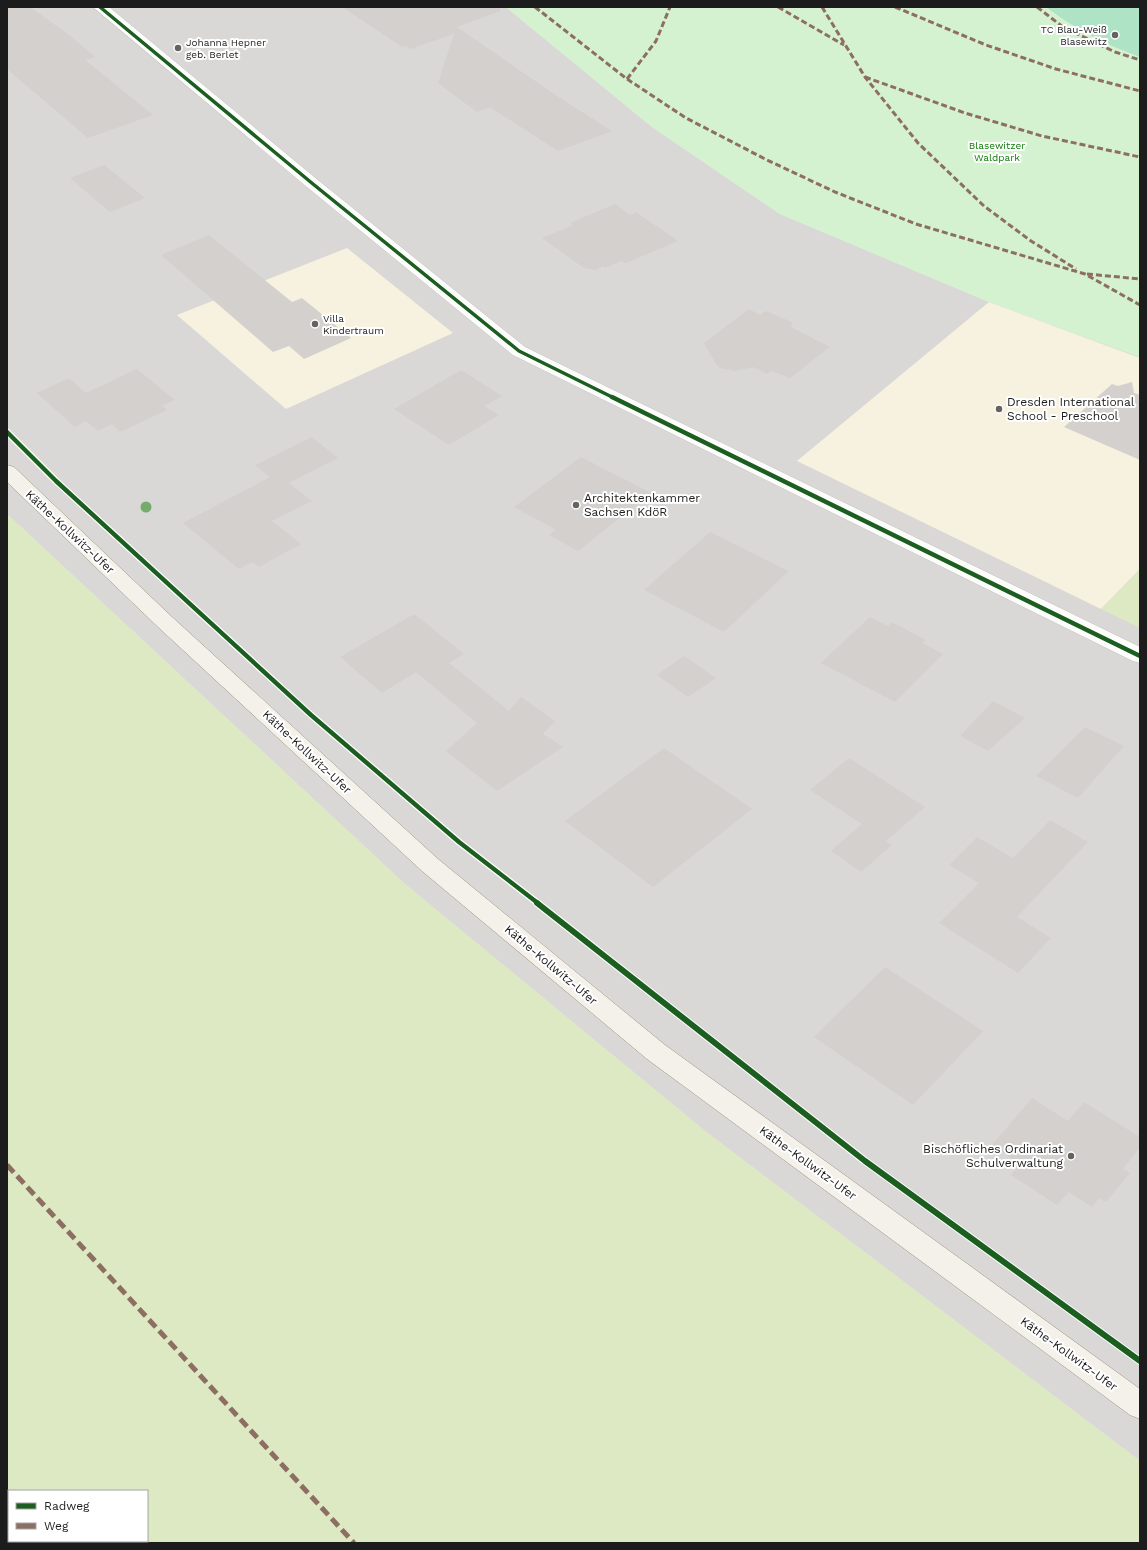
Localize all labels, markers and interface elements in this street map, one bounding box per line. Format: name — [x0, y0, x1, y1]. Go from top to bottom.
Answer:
place label: TC Blau-Weiß Blasewitz — [1041, 24, 1107, 47]
marker: TC Blau-Weiß Blasewitz — [1110, 30, 1120, 40]
place label: Johanna Hepner geb. Berlet — [186, 37, 266, 60]
marker: Johanna Hepner geb. Berlet — [173, 43, 183, 53]
park label: Blasewitzer Waldpark — [969, 140, 1025, 163]
place label: Villa Kindertraum — [323, 313, 384, 336]
marker: Villa Kindertraum — [310, 319, 320, 329]
place label: Dresden International School - Preschool — [1007, 395, 1135, 423]
marker: Dresden International School - Preschool — [994, 404, 1004, 414]
street label: Käthe-Kollwitz-Ufer — [23, 487, 117, 577]
place label: Architektenkammer Sachsen KdöR — [584, 491, 700, 519]
marker: Architektenkammer Sachsen KdöR — [571, 500, 581, 510]
street label: Käthe-Kollwitz-Ufer — [260, 707, 354, 797]
street label: Käthe-Kollwitz-Ufer — [502, 922, 600, 1008]
street label: Käthe-Kollwitz-Ufer — [757, 1123, 859, 1203]
place label: Bischöfliches Ordinariat Schulverwaltung — [923, 1142, 1064, 1170]
marker: Bischöfliches Ordinariat Schulverwaltung — [1066, 1151, 1076, 1161]
street label: Käthe-Kollwitz-Ufer — [1018, 1314, 1120, 1394]
legend — [8, 1490, 148, 1542]
text: Radweg — [44, 1499, 90, 1513]
text: Weg — [44, 1519, 69, 1533]

